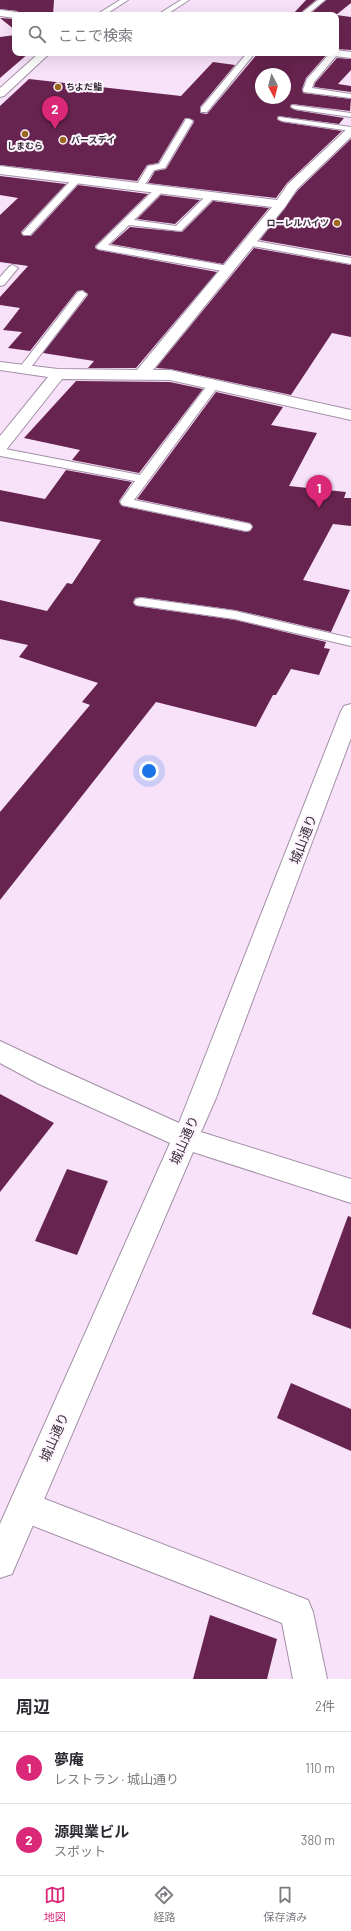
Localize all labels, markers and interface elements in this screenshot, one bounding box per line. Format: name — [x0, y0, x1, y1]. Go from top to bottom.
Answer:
search box — [12, 12, 339, 56]
icon: search — [26, 23, 48, 45]
text: ここで検索 — [58, 26, 133, 44]
north arrow — [255, 68, 291, 104]
place label: ちよだ鮨 — [66, 81, 102, 92]
marker: ちよだ鮨 — [53, 82, 63, 92]
pin: 2 — [42, 96, 68, 129]
marker: しまむら — [20, 129, 30, 139]
place label: バースデイ — [71, 134, 116, 145]
marker: バースデイ — [58, 135, 68, 145]
place label: しまむら — [7, 140, 43, 151]
place label: ローレルハイツ — [266, 217, 329, 228]
marker: ローレルハイツ — [332, 218, 342, 228]
pin: 1 — [306, 475, 332, 508]
your location — [139, 761, 159, 781]
street label: 城山通り — [286, 812, 320, 866]
street label: 城山通り — [166, 1113, 202, 1167]
street label: 城山通り — [36, 1410, 72, 1464]
text: 周辺 — [16, 1696, 50, 1716]
text: 2件 — [315, 1698, 335, 1714]
text: 夢庵 — [54, 1750, 84, 1768]
text: 1 — [27, 1760, 31, 1776]
text: 110 m — [305, 1760, 335, 1776]
text: レストラン · 城山通り — [54, 1771, 179, 1787]
text: 源興業ビル — [54, 1822, 129, 1840]
text: 2 — [25, 1832, 33, 1848]
text: 380 m — [301, 1832, 335, 1848]
text: スポット — [54, 1843, 106, 1859]
tab: 地図 — [44, 1884, 66, 1924]
tab: 経路 — [153, 1884, 175, 1924]
tab: 保存済み — [263, 1884, 307, 1924]

